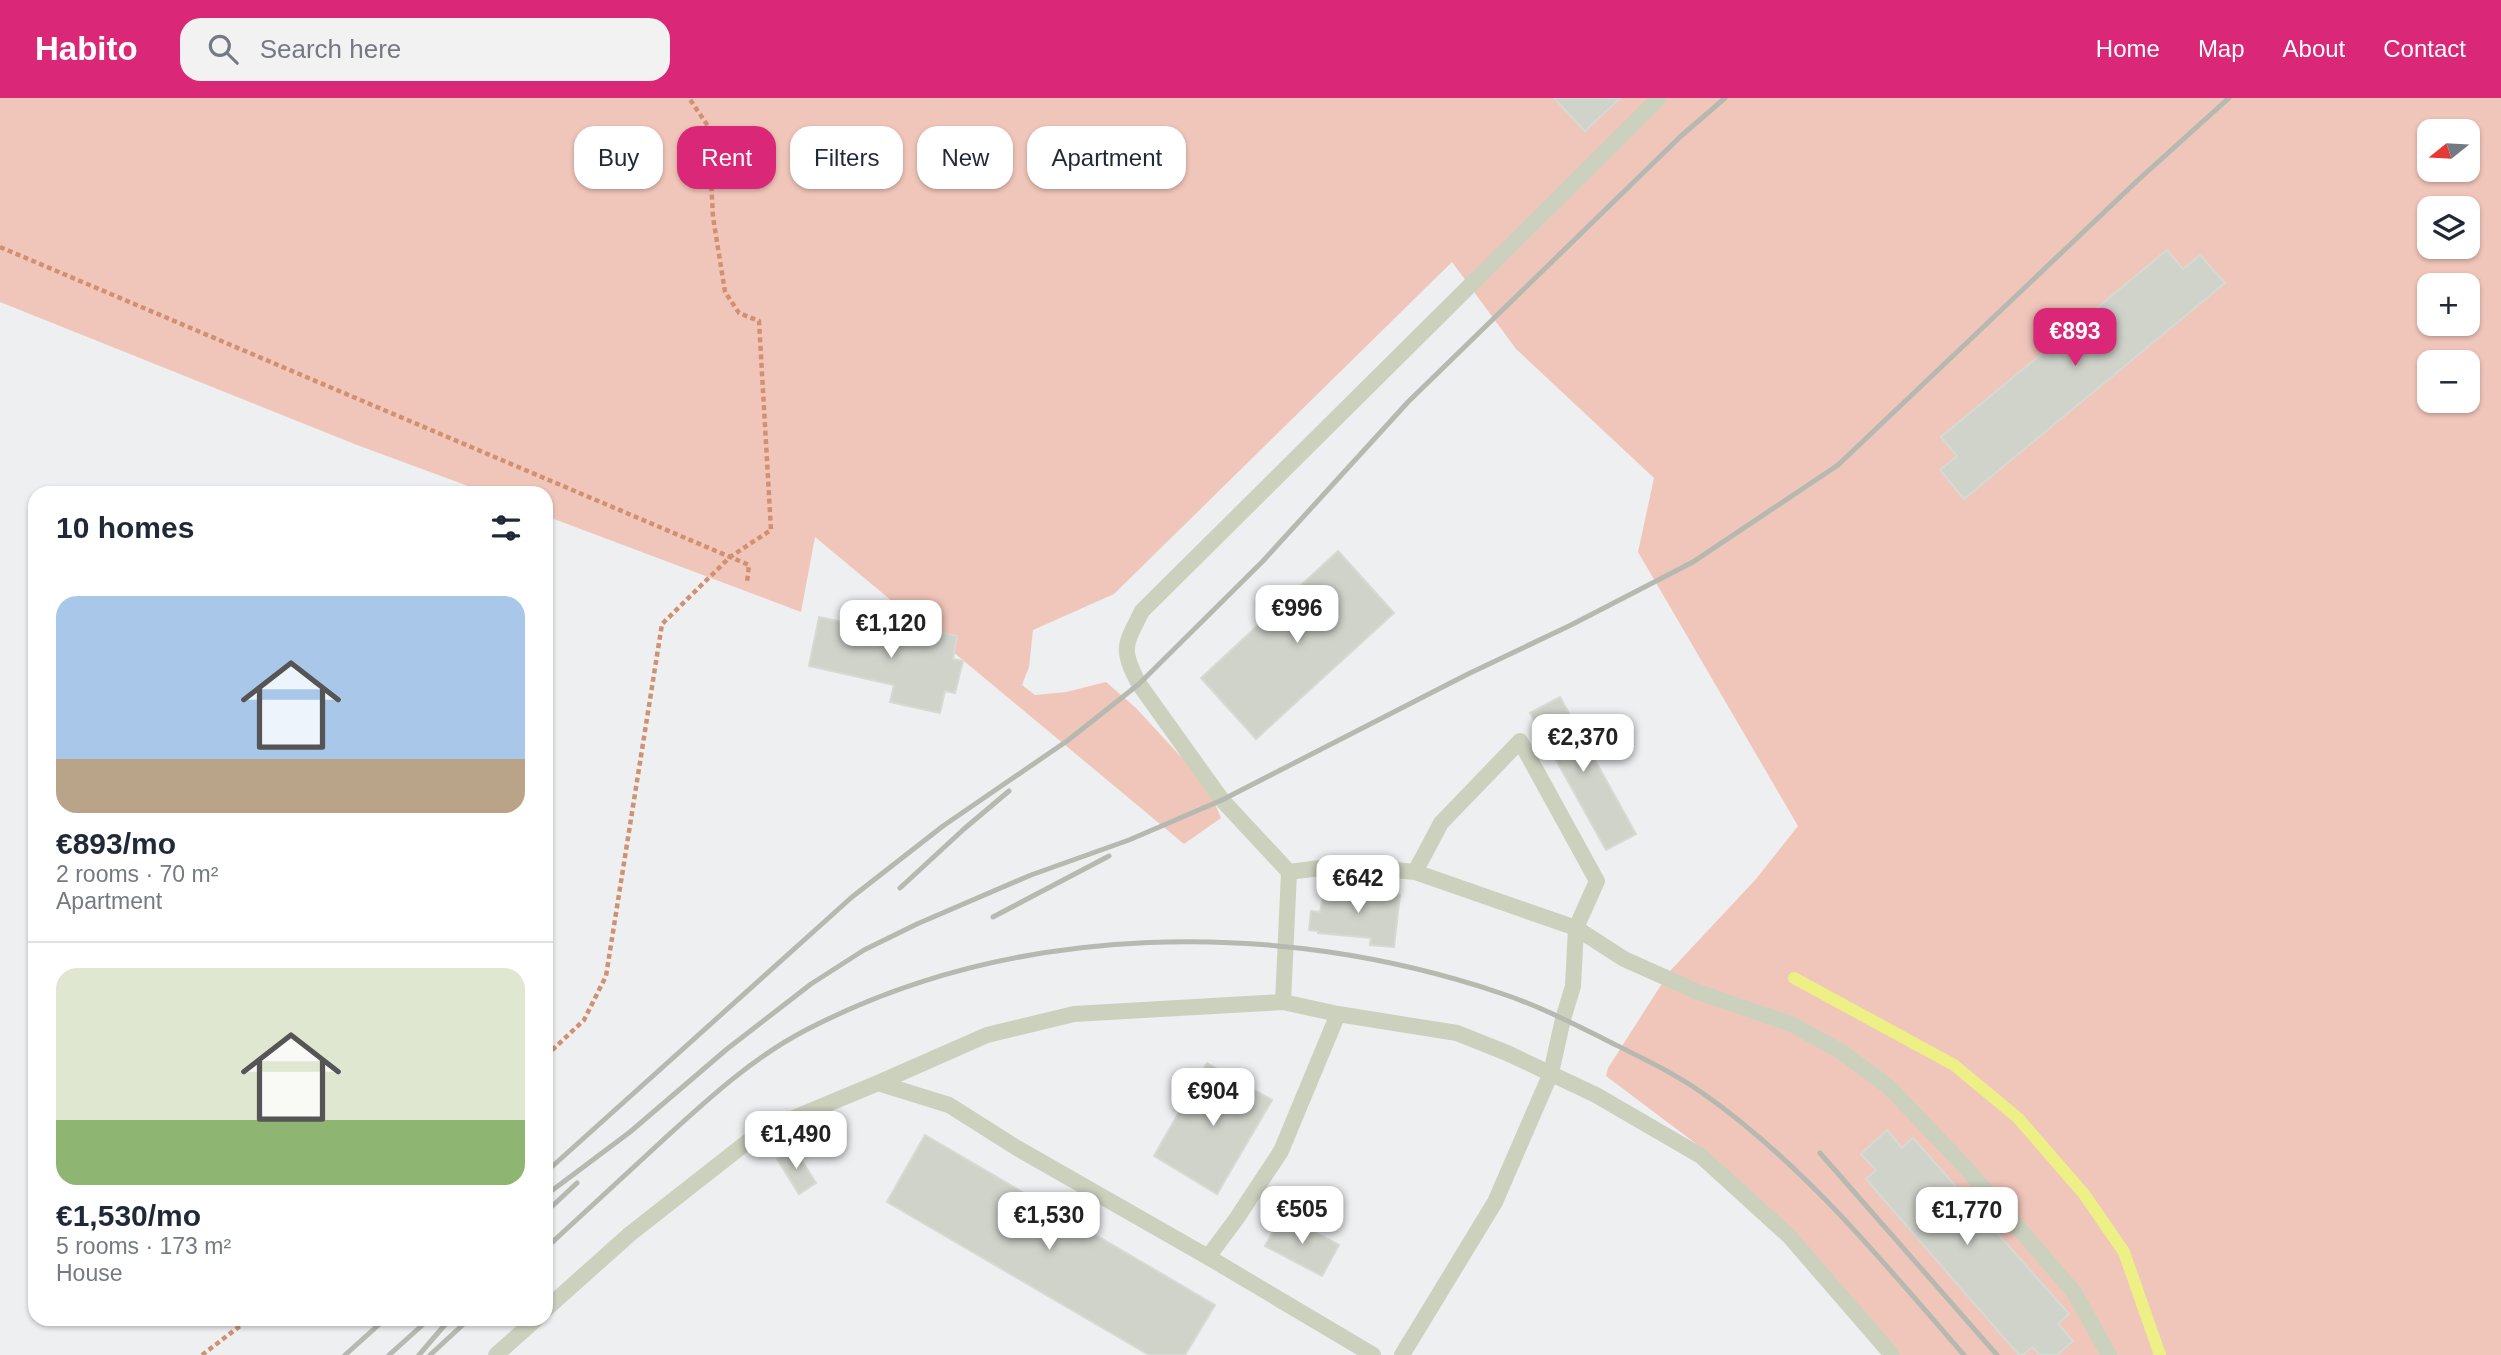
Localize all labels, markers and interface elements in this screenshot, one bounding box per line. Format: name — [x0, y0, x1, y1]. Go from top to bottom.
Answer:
search box — [180, 18, 670, 81]
text: Habito — [35, 30, 138, 67]
icon: search — [204, 30, 242, 68]
text: Search here — [260, 34, 401, 64]
text: Home — [2096, 35, 2160, 62]
text: Map — [2198, 35, 2245, 62]
text: About — [2283, 35, 2345, 62]
text: Contact — [2383, 35, 2466, 62]
north arrow — [2417, 119, 2480, 182]
map controls — [2417, 119, 2480, 413]
chip: Buy — [574, 126, 663, 189]
chip: Rent — [677, 126, 776, 189]
chip: Filters — [790, 126, 903, 189]
chip: New — [917, 126, 1013, 189]
chip: Apartment — [1027, 126, 1186, 189]
button: layers — [2417, 196, 2480, 259]
button: + — [2417, 273, 2480, 336]
pin: €893 — [2034, 308, 2116, 368]
text: €893 — [2049, 318, 2101, 344]
button: − — [2417, 350, 2480, 413]
icon: filters — [487, 509, 525, 547]
text: 10 homes — [56, 511, 194, 544]
pin: €996 — [1256, 586, 1338, 645]
text: €996 — [1271, 595, 1323, 621]
pin: €1,120 — [834, 601, 948, 660]
text: €1,120 — [856, 610, 926, 636]
icon: home — [228, 642, 354, 768]
pin: €2,370 — [1526, 714, 1640, 774]
text: €2,370 — [1548, 724, 1618, 750]
text: €893/mo — [56, 827, 176, 860]
pin: €642 — [1317, 856, 1399, 915]
text: 2 rooms · 70 m² — [56, 861, 218, 887]
text: €642 — [1332, 865, 1384, 891]
text: Apartment — [56, 888, 162, 914]
icon: home — [228, 1014, 354, 1140]
pin: €904 — [1172, 1068, 1254, 1128]
text: €904 — [1187, 1078, 1239, 1104]
pin: €1,490 — [739, 1112, 853, 1171]
text: €1,490 — [761, 1121, 831, 1147]
pin: €505 — [1261, 1186, 1343, 1246]
pin: €1,770 — [1910, 1188, 2024, 1247]
pin: €1,530 — [992, 1192, 1106, 1252]
text: €505 — [1276, 1196, 1328, 1222]
text: €1,770 — [1932, 1197, 2002, 1223]
text: €1,530/mo — [56, 1199, 201, 1232]
text: €1,530 — [1014, 1202, 1084, 1228]
text: 5 rooms · 173 m² — [56, 1233, 231, 1259]
text: House — [56, 1260, 122, 1286]

